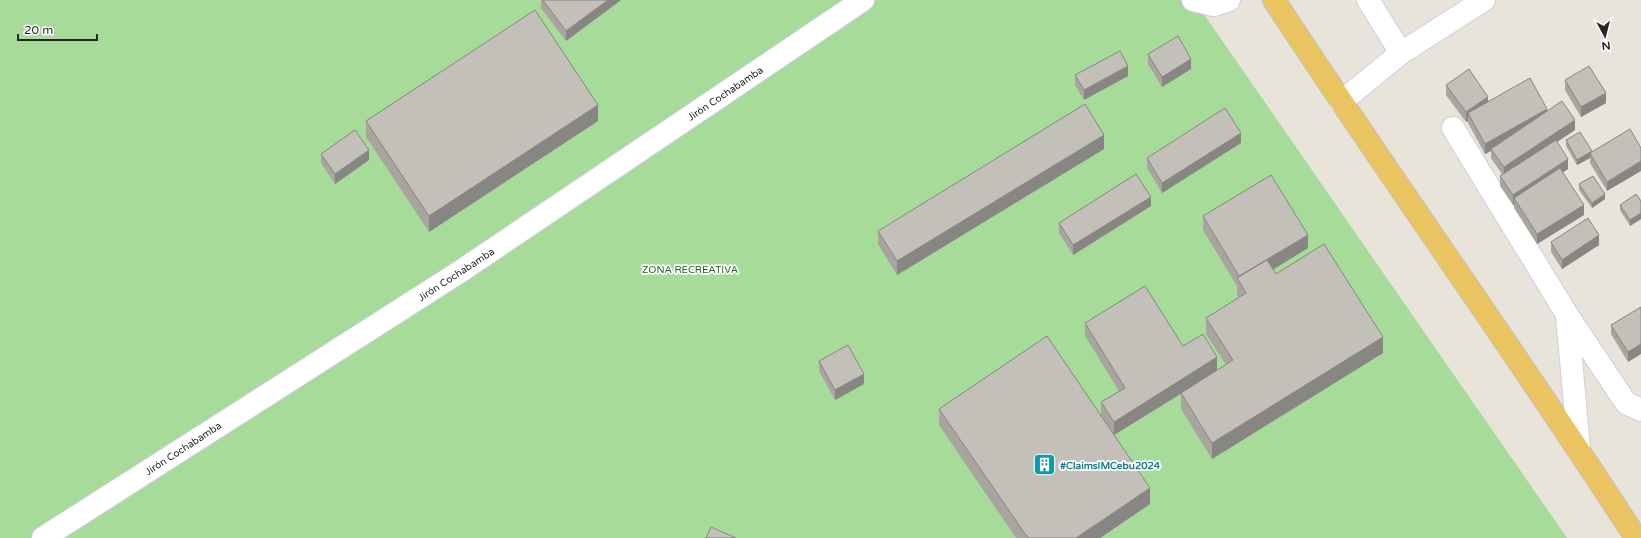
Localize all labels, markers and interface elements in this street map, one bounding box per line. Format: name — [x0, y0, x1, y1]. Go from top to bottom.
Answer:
scale bar — [18, 16, 97, 42]
north arrow — [1585, 16, 1625, 56]
text: 20 m — [24, 23, 53, 37]
text: N — [1601, 38, 1611, 52]
street label: Jirón Cochabamba — [685, 64, 766, 124]
street label: Jirón Cochabamba — [416, 246, 497, 304]
park label: ZONA RECREATIVA — [642, 264, 738, 276]
street label: Jirón Cochabamba — [143, 420, 224, 478]
building icon: #ClaimsIMCebu2024 — [1032, 452, 1058, 478]
place label: #ClaimsIMCebu2024 — [1060, 460, 1161, 472]

